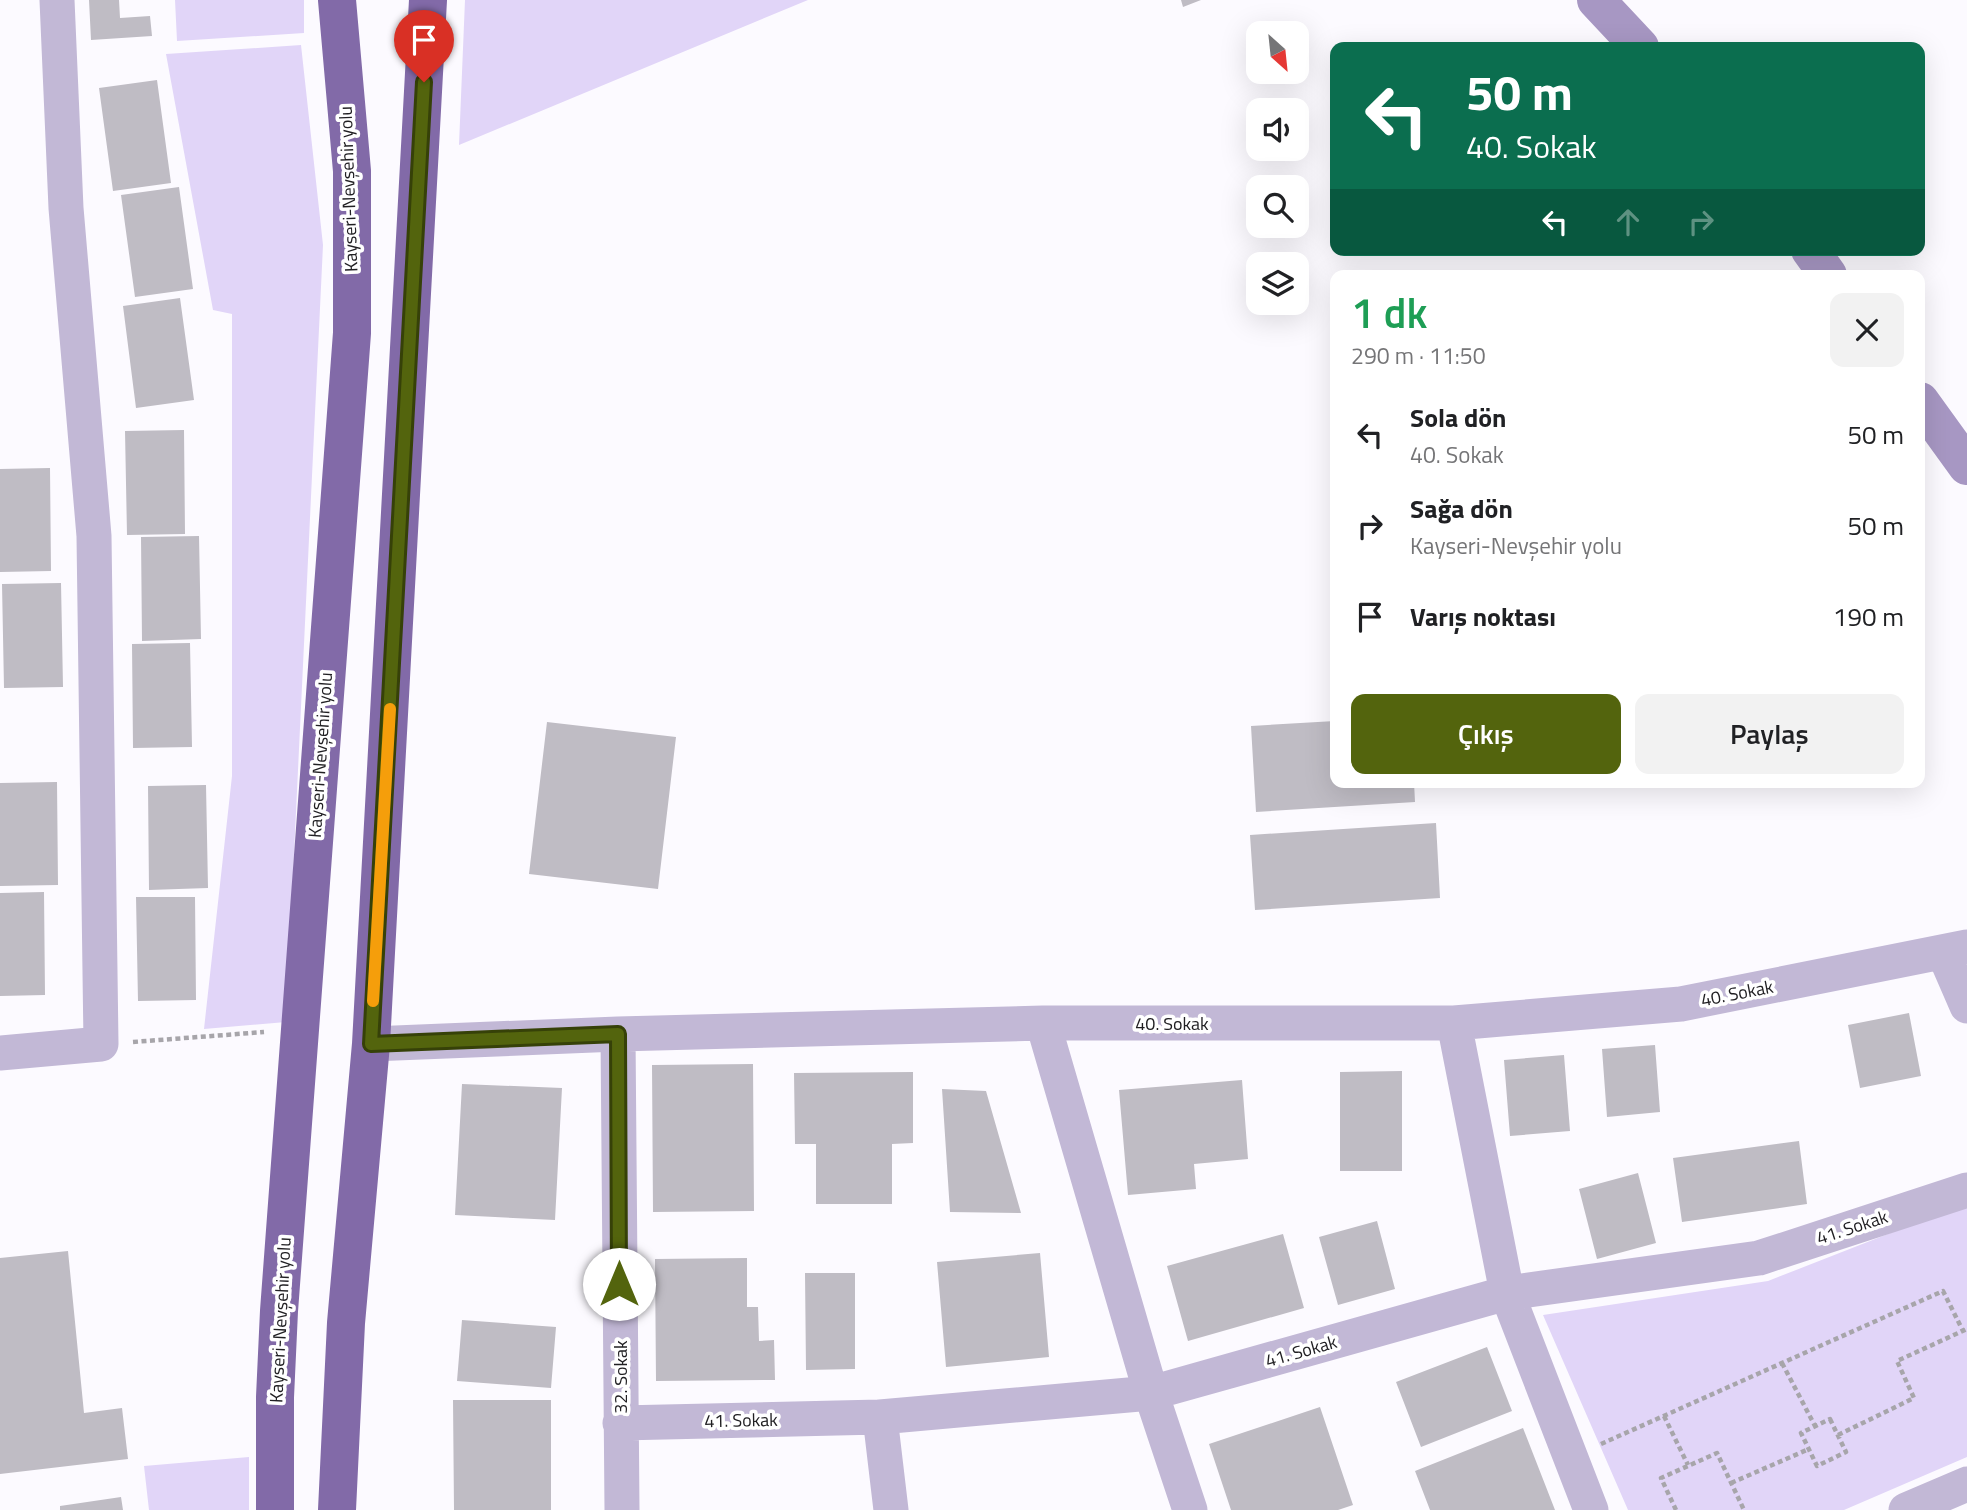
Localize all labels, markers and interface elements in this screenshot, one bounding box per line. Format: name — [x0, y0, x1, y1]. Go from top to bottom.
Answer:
pin — [394, 10, 454, 82]
icon: arrive — [405, 21, 443, 59]
north arrow — [1246, 21, 1309, 84]
map controls — [1246, 21, 1309, 315]
text: 50 m — [1466, 54, 1573, 129]
icon: left — [1351, 70, 1442, 161]
button: sound — [1246, 98, 1309, 161]
street label: Kayseri-Nevşehir yolu — [332, 106, 364, 272]
text: 40. Sokak — [1466, 122, 1597, 170]
button: search — [1246, 175, 1309, 238]
icon: left — [1536, 203, 1574, 241]
icon: ahead — [1609, 203, 1647, 241]
icon: right — [1682, 203, 1720, 241]
button: layers — [1246, 252, 1309, 315]
text: 1 dk — [1351, 280, 1427, 344]
button: close — [1830, 293, 1904, 367]
text: 290 m · 11:50 — [1351, 338, 1486, 373]
text: Sola dön — [1410, 398, 1507, 437]
text: 50 m — [1847, 415, 1904, 454]
icon: left — [1351, 416, 1389, 454]
text: 40. Sokak — [1410, 437, 1504, 472]
text: Sağa dön — [1410, 489, 1513, 528]
text: 50 m — [1847, 506, 1904, 545]
icon: right — [1351, 507, 1389, 545]
text: Kayseri-Nevşehir yolu — [1410, 528, 1622, 563]
text: Varış noktası — [1410, 597, 1556, 636]
text: 190 m — [1833, 597, 1904, 636]
icon: arrive — [1351, 598, 1389, 636]
street label: Kayseri-Nevşehir yolu — [301, 671, 339, 839]
button: Çıkış — [1351, 694, 1621, 774]
button: Paylaş — [1635, 694, 1904, 774]
street label: 40. Sokak — [1698, 973, 1776, 1013]
street label: 40. Sokak — [1135, 1010, 1209, 1037]
street label: 41. Sokak — [1813, 1203, 1891, 1251]
street label: Kayseri-Nevşehir yolu — [262, 1236, 298, 1404]
position arrow — [582, 1247, 656, 1321]
street label: 41. Sokak — [1262, 1328, 1340, 1374]
street label: 32. Sokak — [607, 1340, 634, 1414]
street label: 41. Sokak — [704, 1406, 778, 1434]

